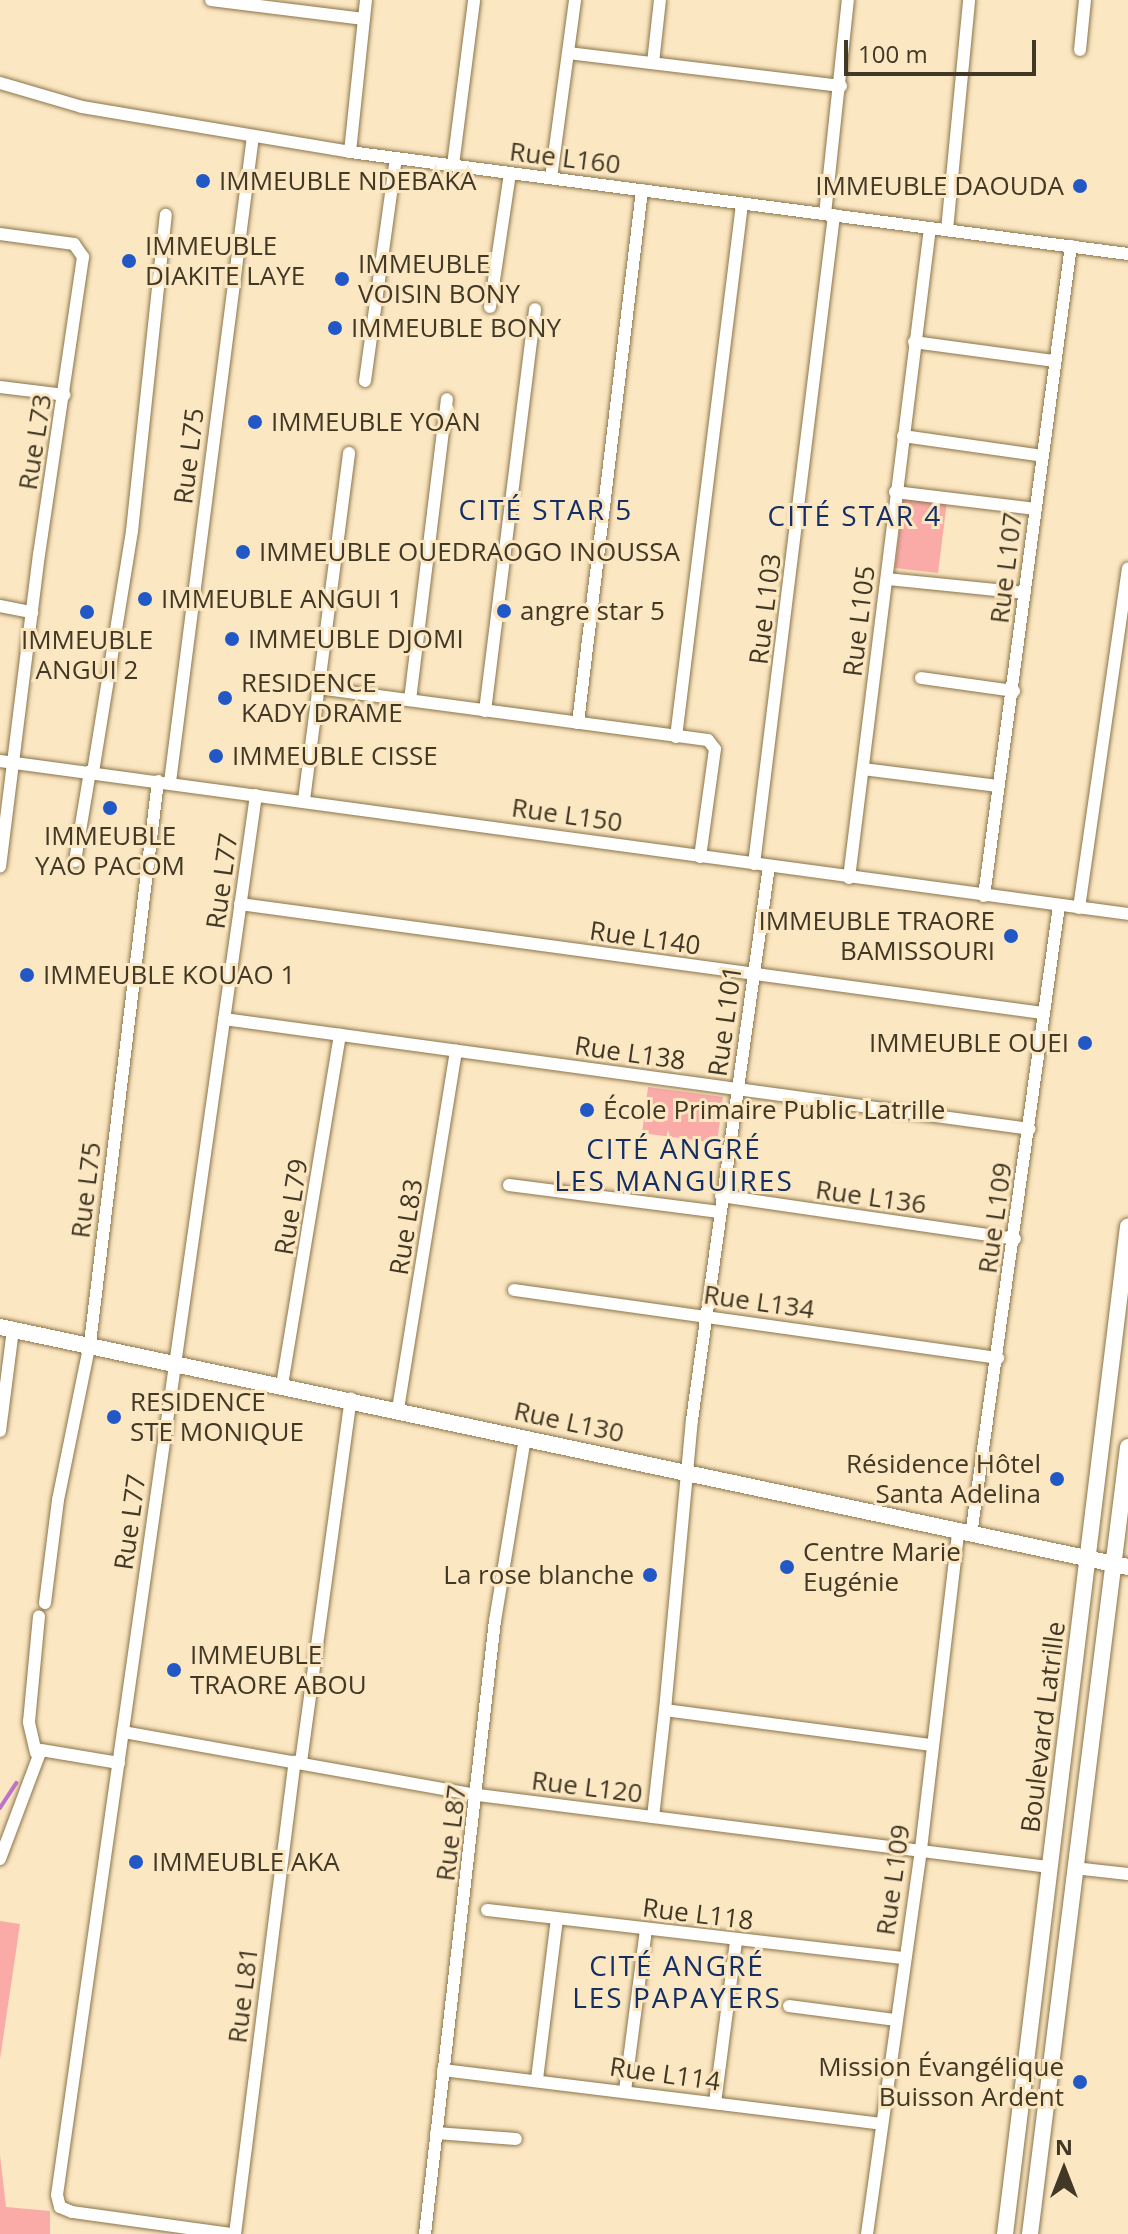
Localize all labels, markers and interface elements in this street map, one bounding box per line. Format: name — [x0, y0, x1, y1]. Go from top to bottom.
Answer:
scale bar — [848, 24, 1040, 74]
text: 100 m — [858, 37, 928, 70]
street label: Rue L160 — [508, 136, 622, 180]
place label: IMMEUBLE NDEBAKA — [219, 165, 476, 197]
place label: IMMEUBLE DAOUDA — [815, 170, 1064, 202]
marker: IMMEUBLE NDEBAKA — [194, 172, 212, 190]
marker: IMMEUBLE DAOUDA — [1071, 177, 1089, 195]
place label: IMMEUBLE DIAKITE LAYE — [145, 230, 305, 292]
place label: IMMEUBLE VOISIN BONY — [358, 248, 520, 310]
marker: IMMEUBLE DIAKITE LAYE — [120, 252, 138, 270]
marker: IMMEUBLE VOISIN BONY — [333, 270, 351, 288]
place label: IMMEUBLE BONY — [351, 312, 561, 344]
marker: IMMEUBLE BONY — [326, 319, 344, 337]
street label: Rue L73 — [12, 392, 58, 492]
street label: Rue L75 — [168, 406, 210, 506]
place label: IMMEUBLE YOAN — [271, 406, 481, 438]
marker: IMMEUBLE YOAN — [246, 413, 264, 431]
district label: CITÉ STAR 5 — [459, 492, 633, 526]
district label: CITÉ STAR 4 — [768, 498, 942, 532]
street label: Rue L107 — [984, 511, 1028, 625]
place label: IMMEUBLE OUEDRAOGO INOUSSA — [259, 536, 680, 568]
marker: IMMEUBLE OUEDRAOGO INOUSSA — [234, 543, 252, 561]
street label: Rue L103 — [743, 552, 787, 666]
street label: Rue L105 — [837, 564, 881, 678]
place label: IMMEUBLE ANGUI 1 — [161, 583, 403, 615]
marker: IMMEUBLE ANGUI 1 — [136, 590, 154, 608]
place label: angre star 5 — [520, 595, 665, 627]
marker: angre star 5 — [495, 602, 513, 620]
marker: IMMEUBLE ANGUI 2 — [78, 603, 96, 621]
place label: IMMEUBLE DJOMI — [248, 623, 464, 655]
place label: IMMEUBLE ANGUI 2 — [21, 624, 153, 686]
marker: IMMEUBLE DJOMI — [223, 630, 241, 648]
place label: RESIDENCE KADY DRAME — [241, 667, 403, 728]
marker: RESIDENCE KADY DRAME — [216, 689, 234, 707]
place label: IMMEUBLE CISSE — [232, 740, 438, 772]
marker: IMMEUBLE CISSE — [207, 747, 225, 765]
street label: Rue L150 — [510, 792, 624, 838]
marker: IMMEUBLE YAO PACOM — [101, 799, 119, 817]
place label: IMMEUBLE YAO PACOM — [35, 820, 185, 882]
street label: Rue L77 — [200, 831, 244, 931]
place label: IMMEUBLE TRAORE BAMISSOURI — [758, 905, 995, 966]
street label: Rue L140 — [588, 915, 702, 961]
marker: IMMEUBLE TRAORE BAMISSOURI — [1002, 927, 1020, 945]
place label: IMMEUBLE KOUAO 1 — [43, 959, 295, 991]
street label: Rue L101 — [702, 964, 748, 1078]
marker: IMMEUBLE KOUAO 1 — [18, 966, 36, 984]
place label: IMMEUBLE OUEI — [869, 1027, 1069, 1059]
street label: Rue L138 — [573, 1030, 687, 1076]
marker: IMMEUBLE OUEI — [1076, 1034, 1094, 1052]
place label: École Primaire Public Latrille — [603, 1094, 945, 1126]
marker: École Primaire Public Latrille — [578, 1101, 596, 1119]
district label: CITÉ ANGRÉ LES MANGUIRES — [554, 1131, 794, 1197]
street label: Rue L75 — [65, 1140, 107, 1240]
street label: Rue L79 — [268, 1157, 314, 1257]
street label: Rue L109 — [972, 1161, 1018, 1275]
street label: Rue L136 — [814, 1174, 928, 1220]
street label: Rue L83 — [383, 1177, 429, 1277]
street label: Rue L134 — [702, 1279, 816, 1325]
place label: RESIDENCE STE MONIQUE — [130, 1386, 304, 1448]
street label: Rue L130 — [511, 1395, 627, 1449]
marker: RESIDENCE STE MONIQUE — [105, 1408, 123, 1426]
place label: Résidence Hôtel Santa Adelina — [846, 1448, 1041, 1510]
marker: Résidence Hôtel Santa Adelina — [1048, 1470, 1066, 1488]
street label: Rue L77 — [108, 1472, 152, 1572]
place label: Centre Marie Eugénie — [803, 1536, 961, 1598]
marker: Centre Marie Eugénie — [778, 1558, 796, 1576]
place label: La rose blanche — [443, 1559, 634, 1591]
marker: La rose blanche — [641, 1566, 659, 1584]
street label: Boulevard Latrille — [1015, 1620, 1071, 1834]
place label: IMMEUBLE TRAORE ABOU — [190, 1639, 367, 1700]
marker: IMMEUBLE TRAORE ABOU — [165, 1661, 183, 1679]
street label: Rue L120 — [530, 1765, 644, 1809]
street label: Rue L87 — [430, 1783, 472, 1883]
street label: Rue L109 — [870, 1823, 916, 1937]
place label: IMMEUBLE AKA — [152, 1846, 340, 1878]
marker: IMMEUBLE AKA — [127, 1853, 145, 1871]
street label: Rue L118 — [641, 1892, 755, 1936]
street label: Rue L81 — [222, 1945, 264, 2045]
district label: CITÉ ANGRÉ LES PAPAYERS — [572, 1948, 782, 2014]
street label: Rue L114 — [608, 2051, 722, 2097]
place label: Mission Évangélique Buisson Ardent — [818, 2051, 1064, 2112]
marker: Mission Évangélique Buisson Ardent — [1071, 2073, 1089, 2091]
north arrow — [1024, 2130, 1104, 2210]
text: N — [1055, 2131, 1073, 2161]

